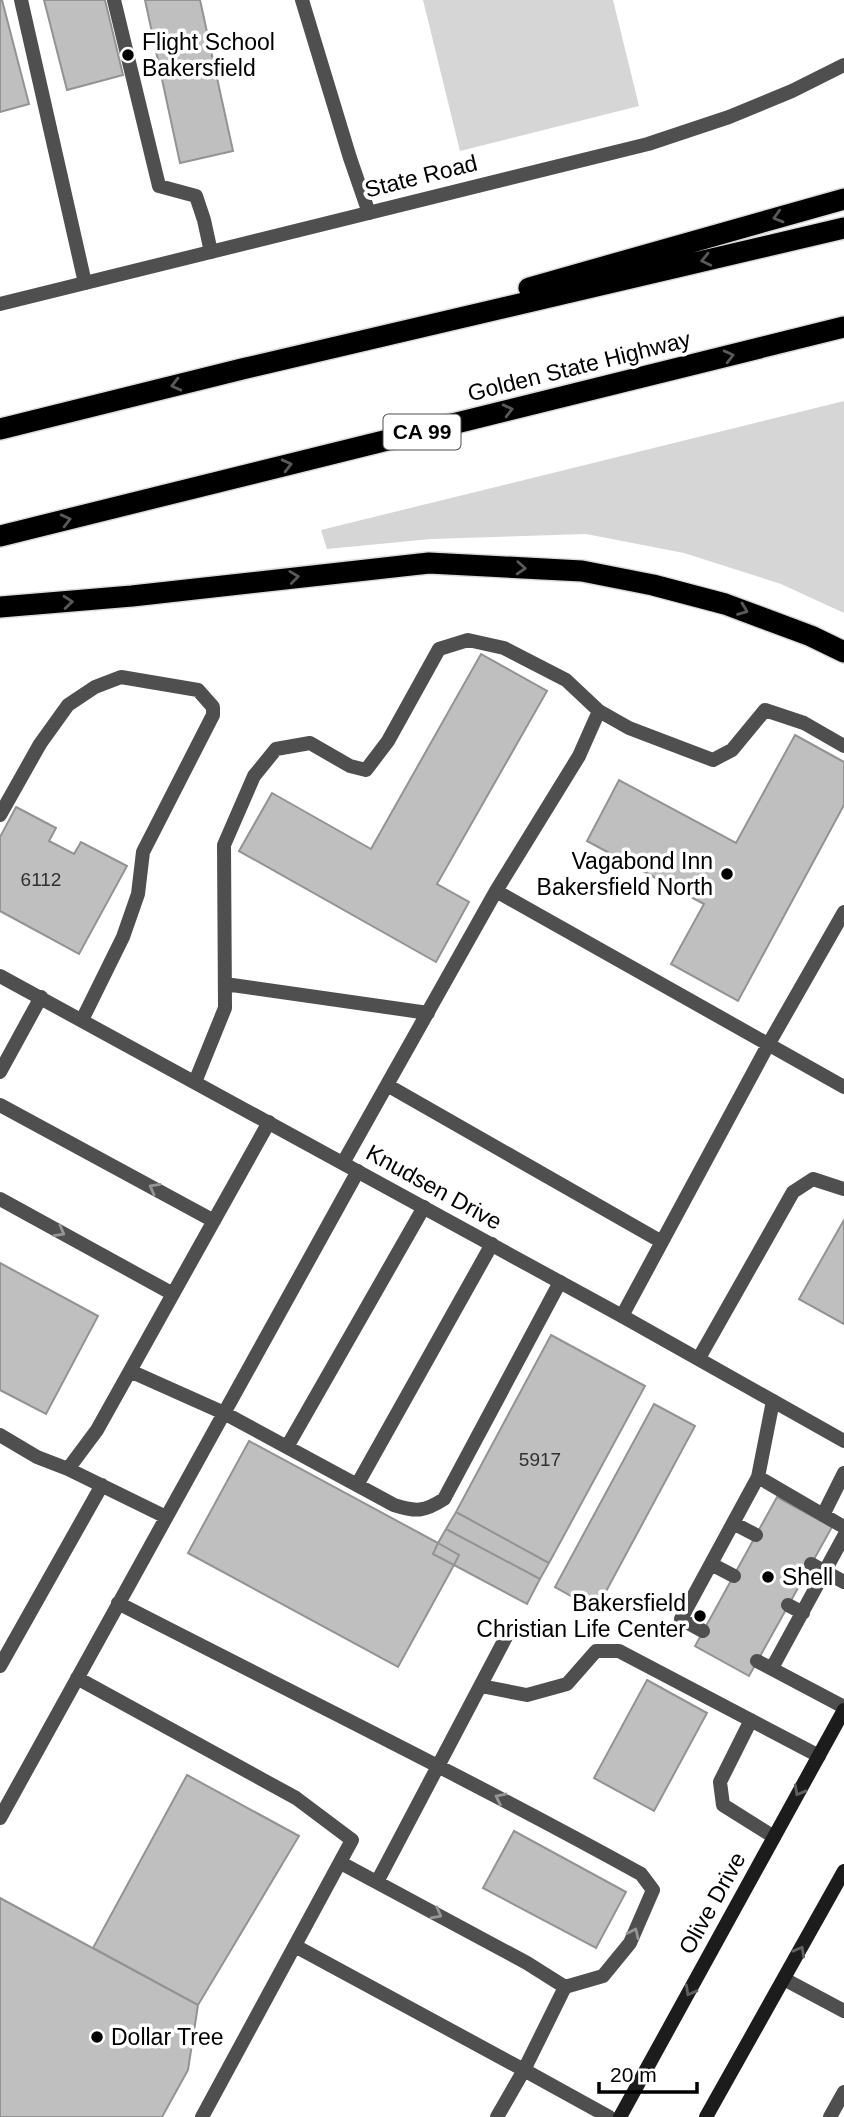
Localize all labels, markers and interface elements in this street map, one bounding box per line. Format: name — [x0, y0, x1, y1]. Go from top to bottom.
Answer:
place label: Flight School Bakersfield — [142, 29, 275, 81]
marker: Flight School Bakersfield — [120, 47, 136, 63]
street label: State Road — [362, 149, 480, 203]
one-way arrow — [773, 209, 785, 224]
one-way arrow — [700, 252, 712, 266]
street label: Golden State Highway — [465, 326, 694, 406]
one-way arrow — [723, 350, 735, 364]
one-way arrow — [170, 377, 182, 392]
one-way arrow — [502, 404, 514, 418]
road number: CA 99 — [384, 414, 460, 450]
one-way arrow — [281, 459, 293, 473]
one-way arrow — [60, 514, 72, 528]
one-way arrow — [516, 561, 527, 576]
one-way arrow — [288, 570, 300, 585]
one-way arrow — [63, 595, 74, 610]
one-way arrow — [737, 602, 749, 616]
place label: Vagabond Inn Bakersfield North — [537, 848, 713, 900]
marker: Vagabond Inn Bakersfield North — [719, 866, 735, 882]
house number: 6112 — [21, 869, 61, 890]
street label: Knudsen Drive — [362, 1139, 506, 1235]
one-way arrow — [148, 1183, 161, 1197]
one-way arrow — [52, 1224, 65, 1237]
house number: 5917 — [519, 1449, 561, 1470]
place label: Shell — [782, 1564, 833, 1590]
marker: Shell — [760, 1569, 776, 1585]
place label: Bakersfield Christian Life Center — [476, 1590, 686, 1642]
marker: Bakersfield Christian Life Center — [692, 1608, 708, 1624]
one-way arrow — [794, 1784, 808, 1797]
one-way arrow — [495, 1792, 507, 1806]
street label: Olive Drive — [673, 1848, 751, 1958]
one-way arrow — [430, 1906, 442, 1919]
one-way arrow — [626, 1928, 640, 1940]
one-way arrow — [792, 1945, 805, 1958]
one-way arrow — [685, 1983, 698, 1996]
place label: Dollar Tree — [111, 2024, 223, 2050]
marker: Dollar Tree — [89, 2029, 105, 2045]
scale bar — [599, 2050, 697, 2094]
text: 20 m — [610, 2063, 657, 2086]

